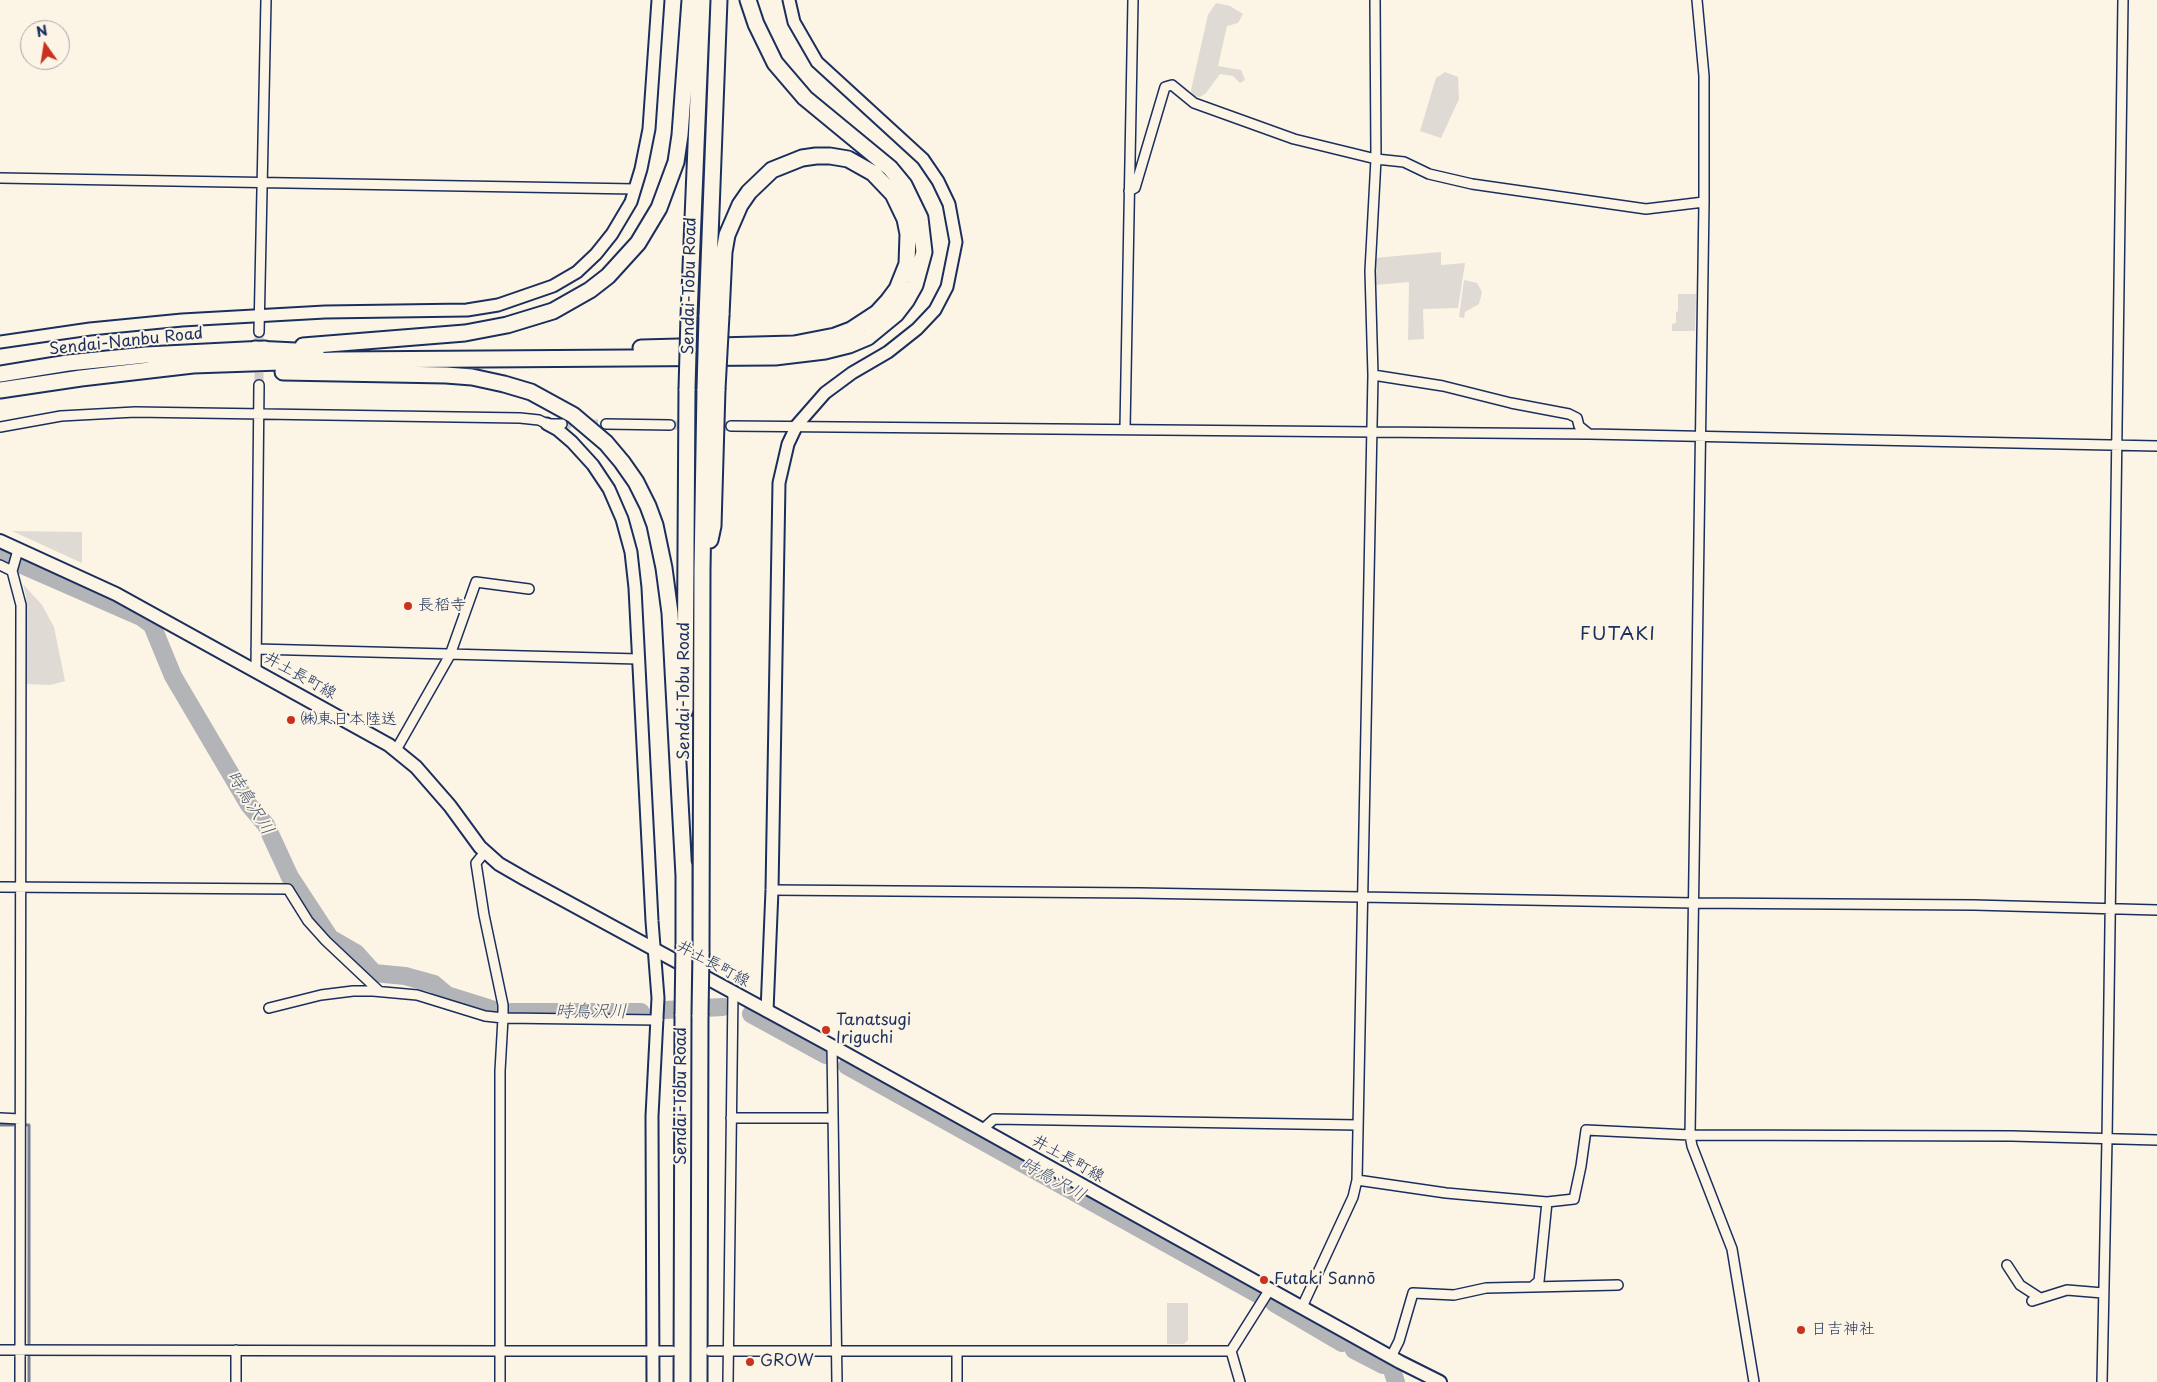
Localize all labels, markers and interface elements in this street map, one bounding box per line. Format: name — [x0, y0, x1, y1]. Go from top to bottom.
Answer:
text: N — [34, 19, 50, 42]
north arrow — [20, 20, 70, 70]
street label: Sendai-Tobu Road — [679, 217, 701, 355]
street label: Sendai-Nanbu Road — [48, 324, 204, 360]
place label: 長稻寺 — [418, 596, 466, 616]
marker: 長稻寺 — [402, 600, 414, 612]
street label: Sendai-Tobu Road — [675, 622, 695, 760]
district label: FUTAKI — [1579, 624, 1657, 646]
street label: 井土長町線 — [260, 648, 340, 704]
place label: ㈱東日本陸送 — [301, 710, 397, 730]
marker: ㈱東日本陸送 — [285, 714, 297, 726]
water label: 時鳥沢川 — [222, 767, 278, 839]
street label: 井土長町線 — [673, 937, 753, 991]
water label: 時鳥沢川 — [555, 1001, 627, 1023]
place label: Tanatsugi Iriguchi — [836, 1011, 911, 1049]
marker: Tanatsugi Iriguchi — [820, 1024, 832, 1036]
street label: Sendai-Tobu Road — [672, 1027, 692, 1165]
street label: 井土長町線 — [1028, 1131, 1108, 1187]
water label: 時鳥沢川 — [1016, 1153, 1090, 1207]
place label: Futaki Sannō — [1274, 1270, 1375, 1290]
marker: Futaki Sannō — [1258, 1274, 1270, 1286]
place label: 日吉神社 — [1811, 1320, 1875, 1340]
marker: 日吉神社 — [1795, 1324, 1807, 1336]
place label: GROW — [760, 1352, 814, 1372]
marker: GROW — [744, 1356, 756, 1368]

